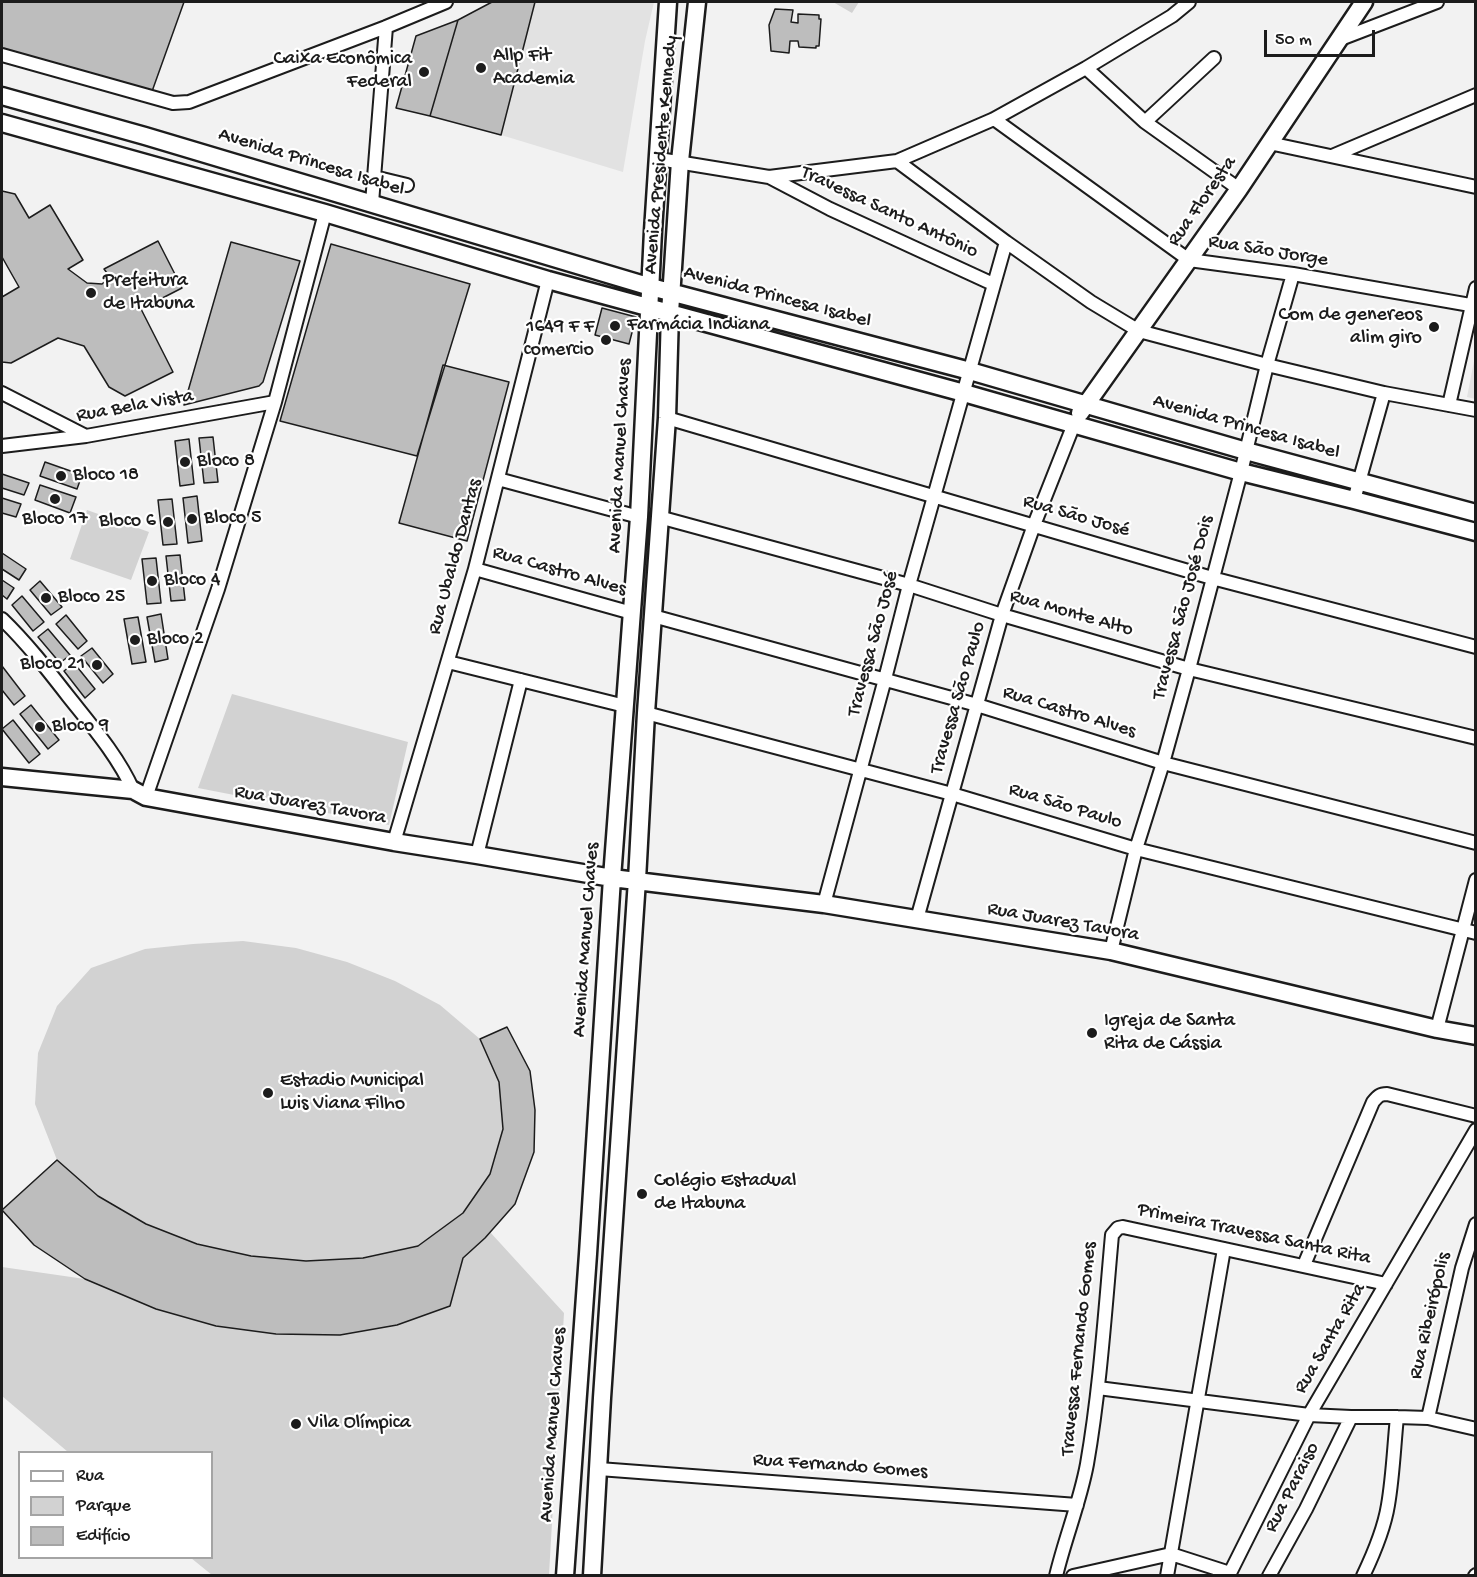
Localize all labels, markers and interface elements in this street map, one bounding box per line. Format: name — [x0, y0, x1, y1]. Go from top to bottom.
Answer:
scale bar — [1267, 18, 1378, 56]
text: 50 m — [1275, 30, 1312, 51]
street label: Avenida Presidente Kennedy — [640, 35, 684, 275]
place label: Allp Fit Academia — [493, 45, 574, 92]
place label: Caixa Econômica Federal — [273, 48, 412, 95]
marker: Allp Fit Academia — [474, 61, 488, 75]
marker: Caixa Econômica Federal — [417, 65, 431, 79]
street label: Avenida Princesa Isabel — [215, 123, 407, 203]
street label: Rua Floresta — [1163, 152, 1243, 252]
street label: Travessa Santo Antônio — [797, 161, 981, 265]
street label: Rua São Jorge — [1206, 231, 1330, 273]
street label: Avenida Princesa Isabel — [681, 261, 873, 335]
place label: Prefeitura de Itabuna — [103, 270, 194, 317]
marker: Prefeitura de Itabuna — [84, 286, 98, 300]
place label: Com de genereos alim giro — [1278, 304, 1422, 351]
place label: Farmácia Indiana — [627, 314, 770, 338]
place label: 1649 F F comercio — [524, 316, 594, 363]
marker: Farmácia Indiana — [608, 319, 622, 333]
marker: Com de genereos alim giro — [1427, 320, 1441, 334]
marker: 1649 F F comercio — [599, 333, 613, 347]
street label: Avenida Manuel Chaves — [604, 358, 638, 554]
street label: Rua Bela Vista — [75, 385, 195, 429]
street label: Avenida Princesa Isabel — [1150, 390, 1342, 466]
place label: Bloco 8 — [197, 450, 255, 474]
marker: Bloco 8 — [178, 455, 192, 469]
place label: Bloco 18 — [73, 464, 139, 488]
marker: Bloco 18 — [54, 469, 68, 483]
street label: Rua Ubaldo Dantas — [424, 476, 488, 638]
street label: Rua São José — [1020, 490, 1132, 544]
marker: Bloco 17 — [48, 492, 62, 506]
place label: Bloco 5 — [204, 507, 261, 531]
place label: Bloco 17 — [22, 508, 88, 532]
place label: Bloco 6 — [99, 510, 156, 534]
marker: Bloco 5 — [185, 512, 199, 526]
street label: Travessa São José Dois — [1148, 513, 1220, 703]
marker: Bloco 6 — [161, 515, 175, 529]
street label: Rua Castro Alves — [489, 541, 629, 603]
place label: Bloco 4 — [164, 569, 220, 593]
street label: Travessa São José — [843, 569, 905, 719]
marker: Bloco 4 — [145, 574, 159, 588]
street label: Rua Monte Alto — [1006, 585, 1136, 643]
place label: Bloco 25 — [58, 586, 125, 610]
marker: Bloco 25 — [39, 591, 53, 605]
street label: Travessa São Paulo — [926, 619, 992, 777]
place label: Bloco 2 — [147, 628, 204, 652]
marker: Bloco 2 — [128, 633, 142, 647]
place label: Bloco 21 — [20, 653, 85, 677]
marker: Bloco 21 — [90, 658, 104, 672]
street label: Rua Castro Alves — [999, 681, 1139, 745]
place label: Bloco 9 — [52, 715, 109, 739]
marker: Bloco 9 — [33, 720, 47, 734]
street label: Rua São Paulo — [1005, 778, 1125, 836]
street label: Rua Juarez Tavora — [232, 781, 388, 831]
street label: Avenida Manuel Chaves — [568, 842, 606, 1038]
street label: Rua Juarez Tavora — [985, 898, 1141, 948]
place label: Igreja de Santa Rita de Cássia — [1104, 1010, 1235, 1057]
marker: Igreja de Santa Rita de Cássia — [1085, 1026, 1099, 1040]
place label: Estadio Municipal Luis Viana Filho — [280, 1070, 424, 1117]
marker: Estadio Municipal Luis Viana Filho — [261, 1086, 275, 1100]
place label: Colégio Estadual de Itabuna — [654, 1170, 796, 1217]
marker: Colégio Estadual de Itabuna — [635, 1187, 649, 1201]
street label: Primeira Travessa Santa Rita — [1135, 1199, 1373, 1271]
street label: Travessa Fernando Gomes — [1057, 1241, 1103, 1457]
street label: Rua Ribeirópolis — [1405, 1250, 1457, 1382]
street label: Rua Santa Rita — [1290, 1279, 1372, 1399]
street label: Avenida Manuel Chaves — [535, 1327, 573, 1523]
place label: Vila Olímpica — [308, 1412, 411, 1436]
marker: Vila Olímpica — [289, 1417, 303, 1431]
street label: Rua Paraiso — [1260, 1439, 1326, 1537]
street label: Rua Fernando Gomes — [752, 1449, 928, 1485]
legend — [18, 1451, 213, 1559]
text: Rua — [76, 1466, 104, 1487]
text: Parque — [76, 1496, 131, 1517]
text: Edifício — [76, 1526, 130, 1547]

